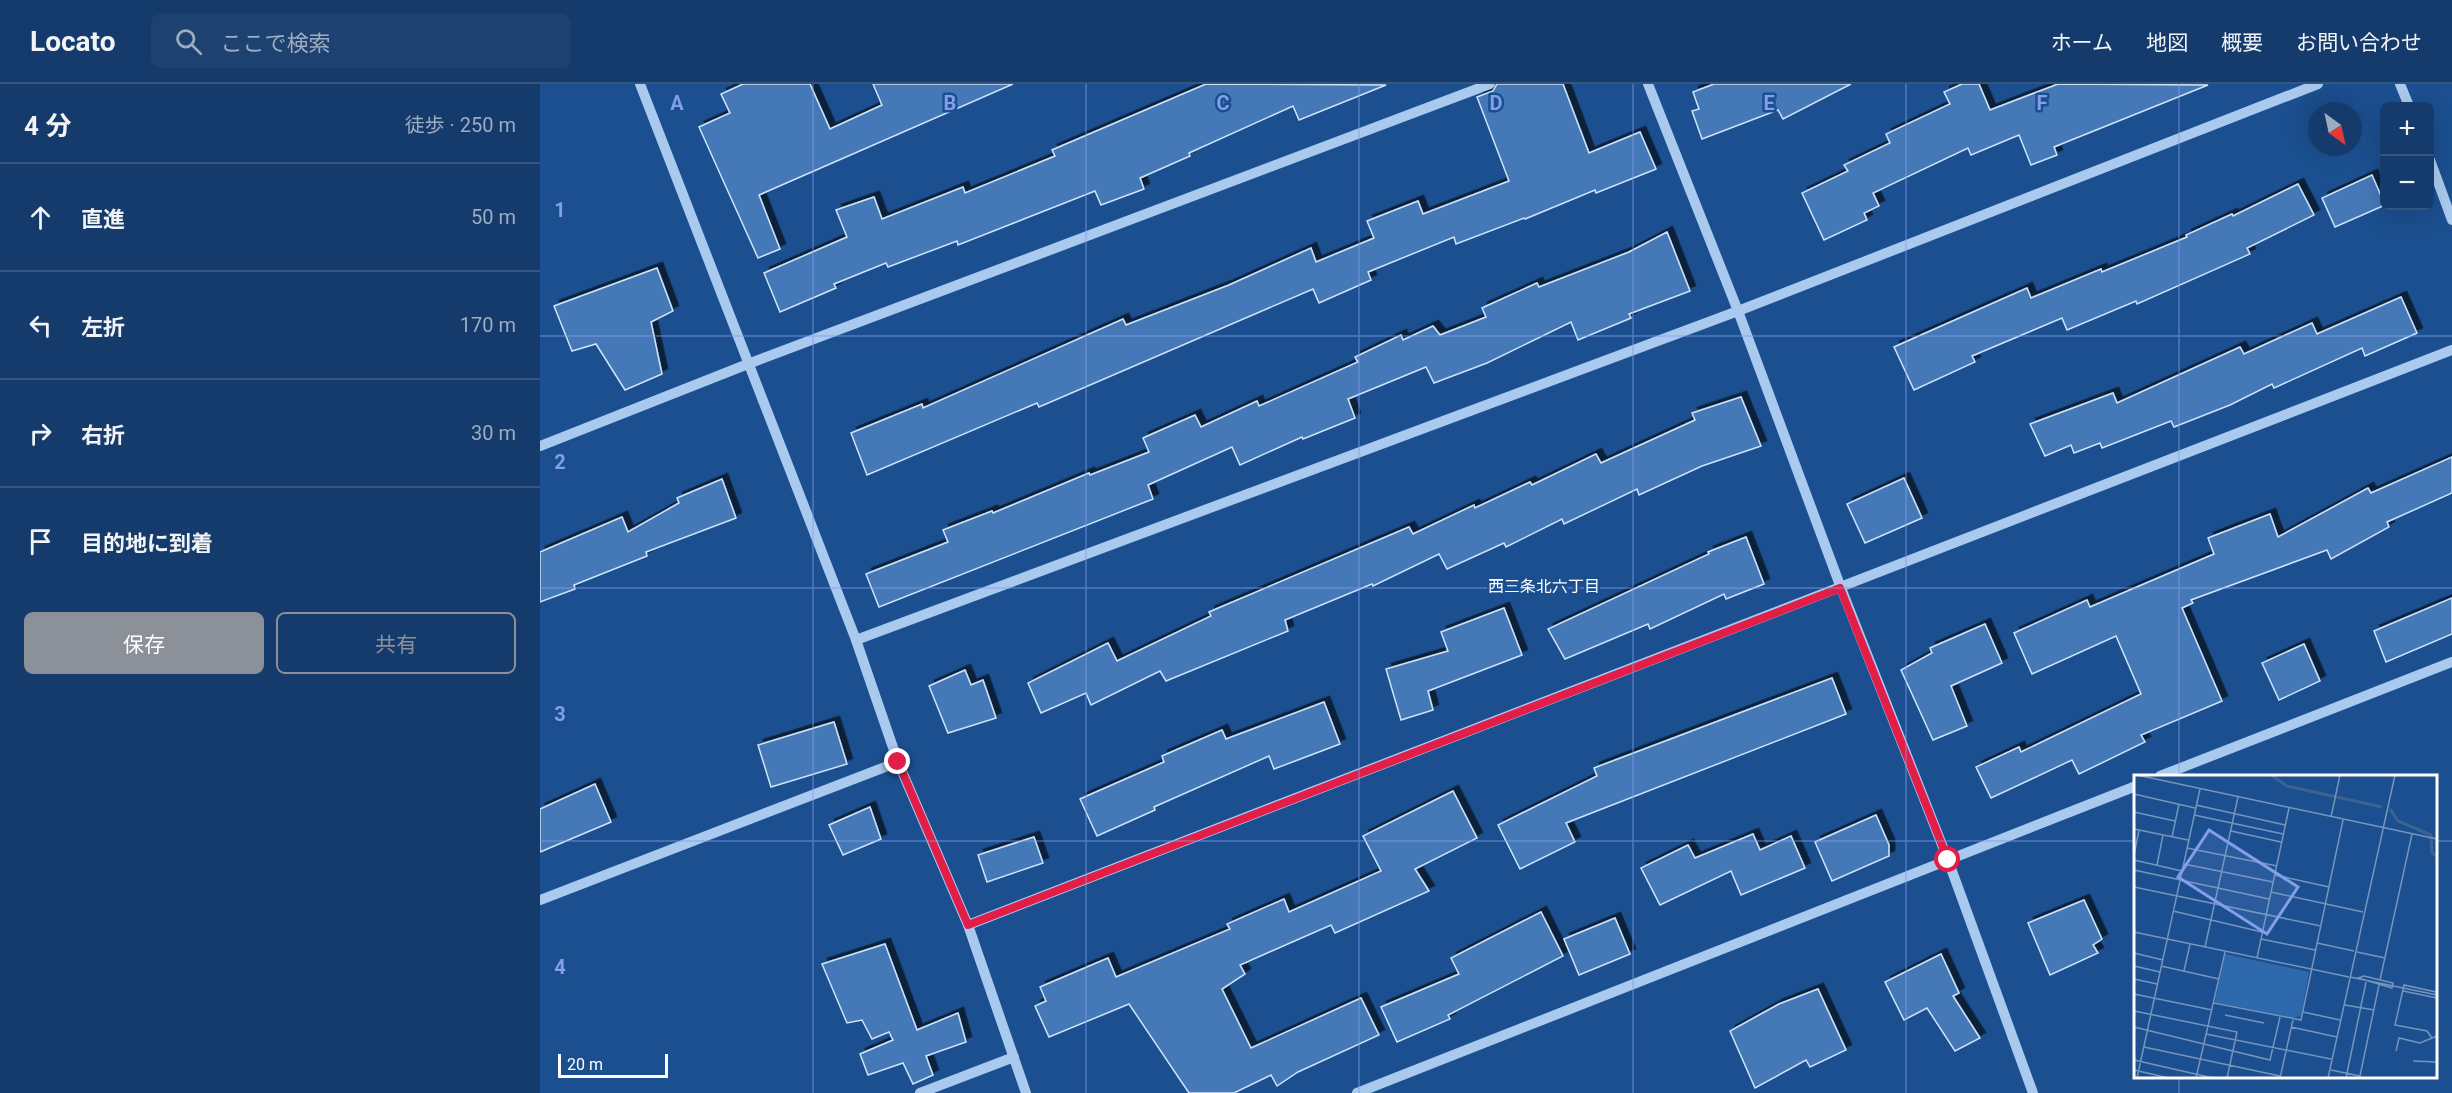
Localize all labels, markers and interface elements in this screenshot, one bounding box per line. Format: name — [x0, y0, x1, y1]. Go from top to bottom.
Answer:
search box — [151, 14, 571, 68]
text: Locato — [30, 25, 115, 58]
icon: search — [172, 25, 205, 58]
text: ここで検索 — [220, 31, 330, 56]
text: ホーム — [2051, 31, 2113, 55]
text: 地図 — [2146, 31, 2188, 55]
text: 概要 — [2221, 31, 2263, 55]
text: お問い合わせ — [2296, 31, 2422, 55]
text: A — [670, 91, 684, 115]
text: B — [944, 91, 956, 115]
text: C — [1216, 91, 1230, 115]
text: D — [1490, 91, 1503, 115]
text: E — [1763, 91, 1775, 115]
text: F — [2037, 91, 2048, 115]
north arrow — [2308, 102, 2362, 156]
map controls — [2380, 102, 2434, 210]
button: + — [2380, 102, 2434, 156]
text: 4 分 — [24, 111, 71, 141]
text: 徒歩 · 250 m — [405, 113, 516, 137]
button: − — [2380, 156, 2434, 210]
text: 1 — [554, 198, 566, 222]
icon: ahead — [24, 201, 57, 234]
text: 50 m — [471, 205, 516, 229]
text: 直進 — [81, 207, 125, 232]
icon: left — [24, 309, 57, 342]
text: 170 m — [460, 313, 516, 337]
text: 左折 — [81, 315, 125, 340]
icon: right — [24, 417, 57, 450]
text: 30 m — [471, 421, 516, 445]
text: 右折 — [81, 423, 125, 448]
text: 2 — [554, 450, 566, 474]
icon: arrive — [24, 525, 57, 558]
text: 目的地に到着 — [81, 531, 213, 556]
district label: 西三条北六丁目 — [1488, 577, 1600, 596]
button: 保存 — [24, 612, 264, 674]
button: 共有 — [276, 612, 516, 674]
text: 3 — [554, 702, 566, 726]
route end — [884, 748, 910, 774]
inset map — [2134, 775, 2437, 1078]
route start — [1934, 846, 1960, 872]
text: 4 — [554, 955, 566, 979]
scale bar — [558, 1051, 668, 1078]
text: 20 m — [567, 1055, 603, 1074]

